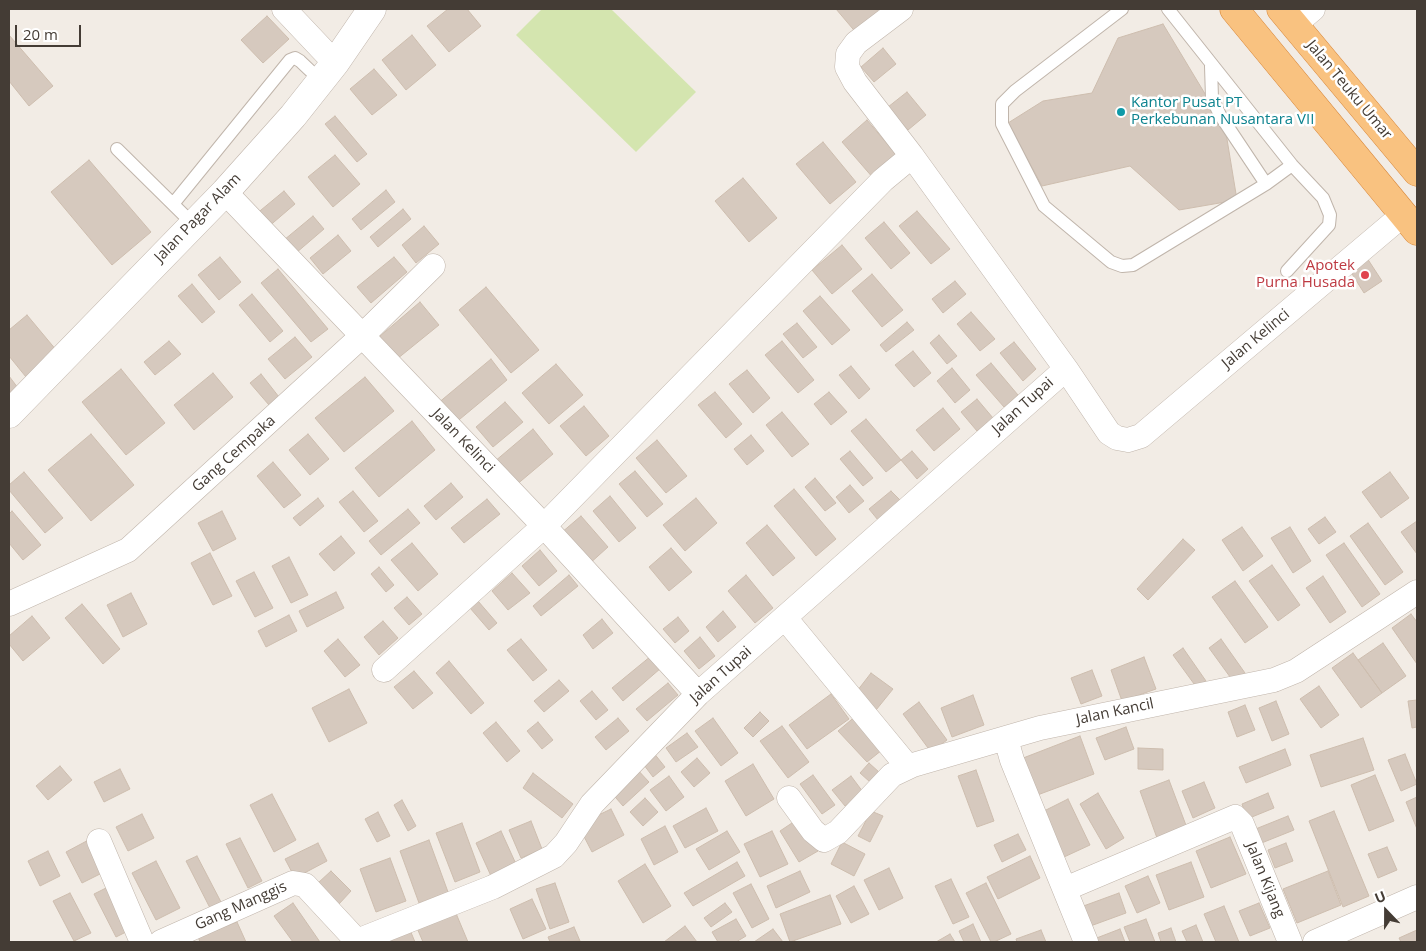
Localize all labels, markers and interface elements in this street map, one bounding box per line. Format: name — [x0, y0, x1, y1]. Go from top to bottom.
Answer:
scale bar — [18, 15, 84, 47]
text: 20 m — [23, 24, 58, 44]
street label: Jalan Teuku Umar — [1302, 37, 1396, 143]
place label: Kantor Pusat PT Perkebunan Nusantara VII — [1131, 94, 1314, 129]
marker: Kantor Pusat PT Perkebunan Nusantara VII — [1115, 106, 1127, 118]
street label: Jalan Pagar Alam — [151, 170, 245, 266]
place label: Apotek Purna Husada — [1256, 257, 1355, 292]
marker: Apotek Purna Husada — [1359, 269, 1371, 281]
street label: Jalan Kelinci — [1218, 305, 1294, 373]
street label: Jalan Tupai — [989, 374, 1057, 438]
street label: Jalan Kelinci — [428, 405, 498, 477]
street label: Gang Cempaka — [189, 412, 279, 496]
street label: Jalan Tupai — [687, 643, 755, 707]
street label: Jalan Kancil — [1074, 695, 1156, 729]
street label: Jalan Kijang — [1242, 840, 1288, 920]
street label: Gang Manggis — [192, 878, 290, 934]
north arrow — [1361, 886, 1411, 936]
text: U — [1372, 886, 1389, 907]

